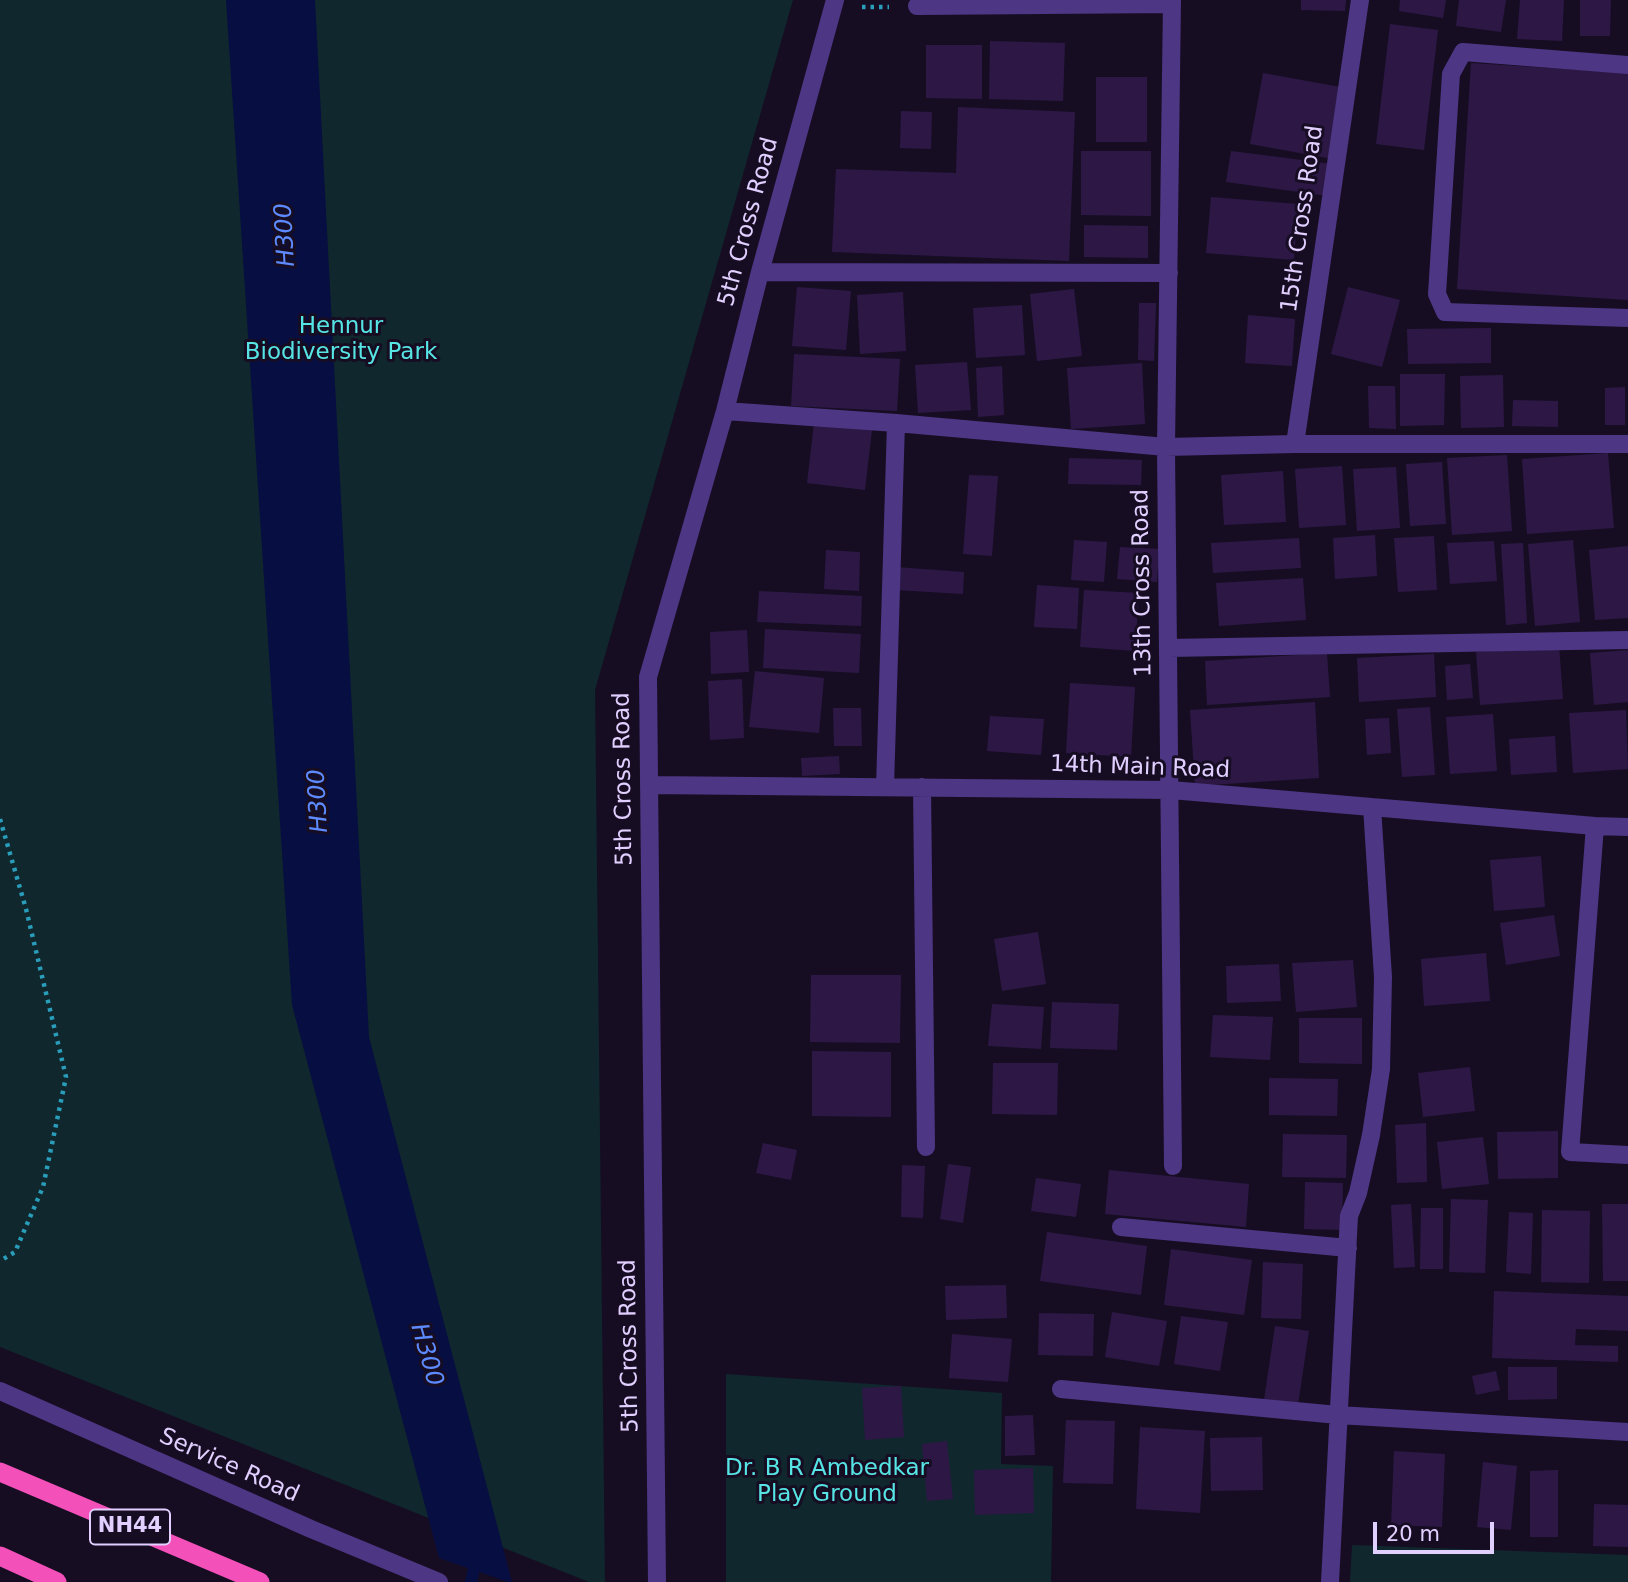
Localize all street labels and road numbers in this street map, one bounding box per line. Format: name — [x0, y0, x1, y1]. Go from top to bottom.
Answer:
street label: 15th Cross Road — [1276, 124, 1330, 314]
street label: 5th Cross Road — [713, 135, 785, 309]
street label: 13th Cross Road — [1128, 489, 1158, 677]
street label: 5th Cross Road — [609, 692, 639, 866]
street label: 14th Main Road — [1050, 751, 1230, 785]
street label: 5th Cross Road — [615, 1259, 645, 1433]
street label: Service Road — [155, 1423, 303, 1509]
road number: NH44 — [90, 1510, 170, 1544]

